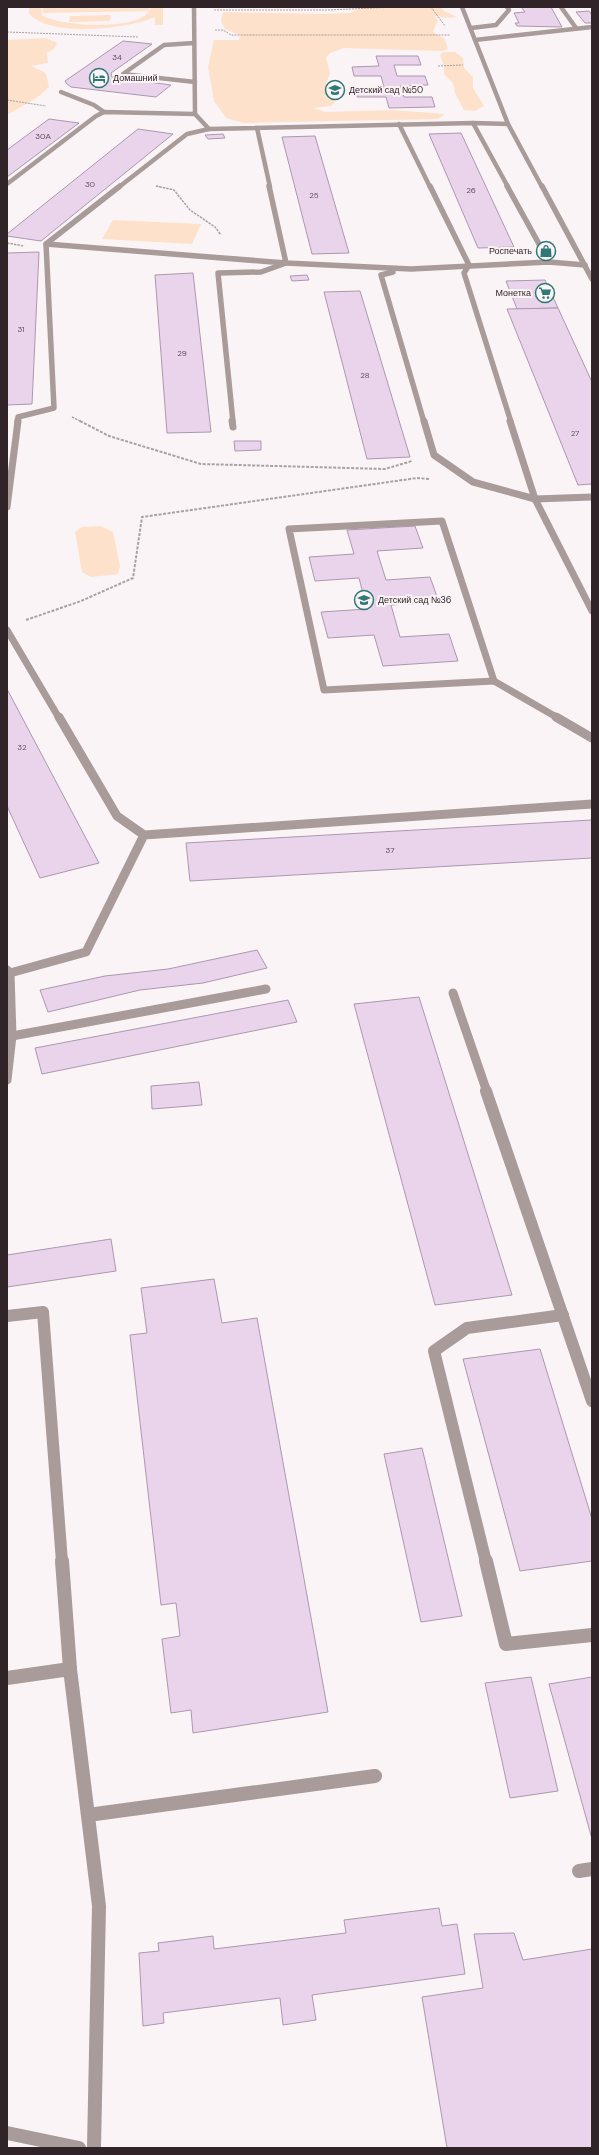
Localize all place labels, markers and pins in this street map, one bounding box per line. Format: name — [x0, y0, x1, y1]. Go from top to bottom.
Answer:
hotel icon: Домашний — [88, 67, 110, 89]
place label: Домашний — [113, 72, 158, 84]
school or university icon: Детский сад №50 — [324, 79, 346, 101]
place label: Детский сад №50 — [349, 84, 423, 96]
shop icon: Роспечать — [535, 240, 557, 262]
place label: Роспечать — [489, 245, 532, 257]
supermarket icon: Монетка — [534, 282, 556, 304]
place label: Монетка — [495, 287, 531, 299]
school or university icon: Детский сад №36 — [353, 589, 375, 611]
place label: Детский сад №36 — [378, 594, 452, 606]

